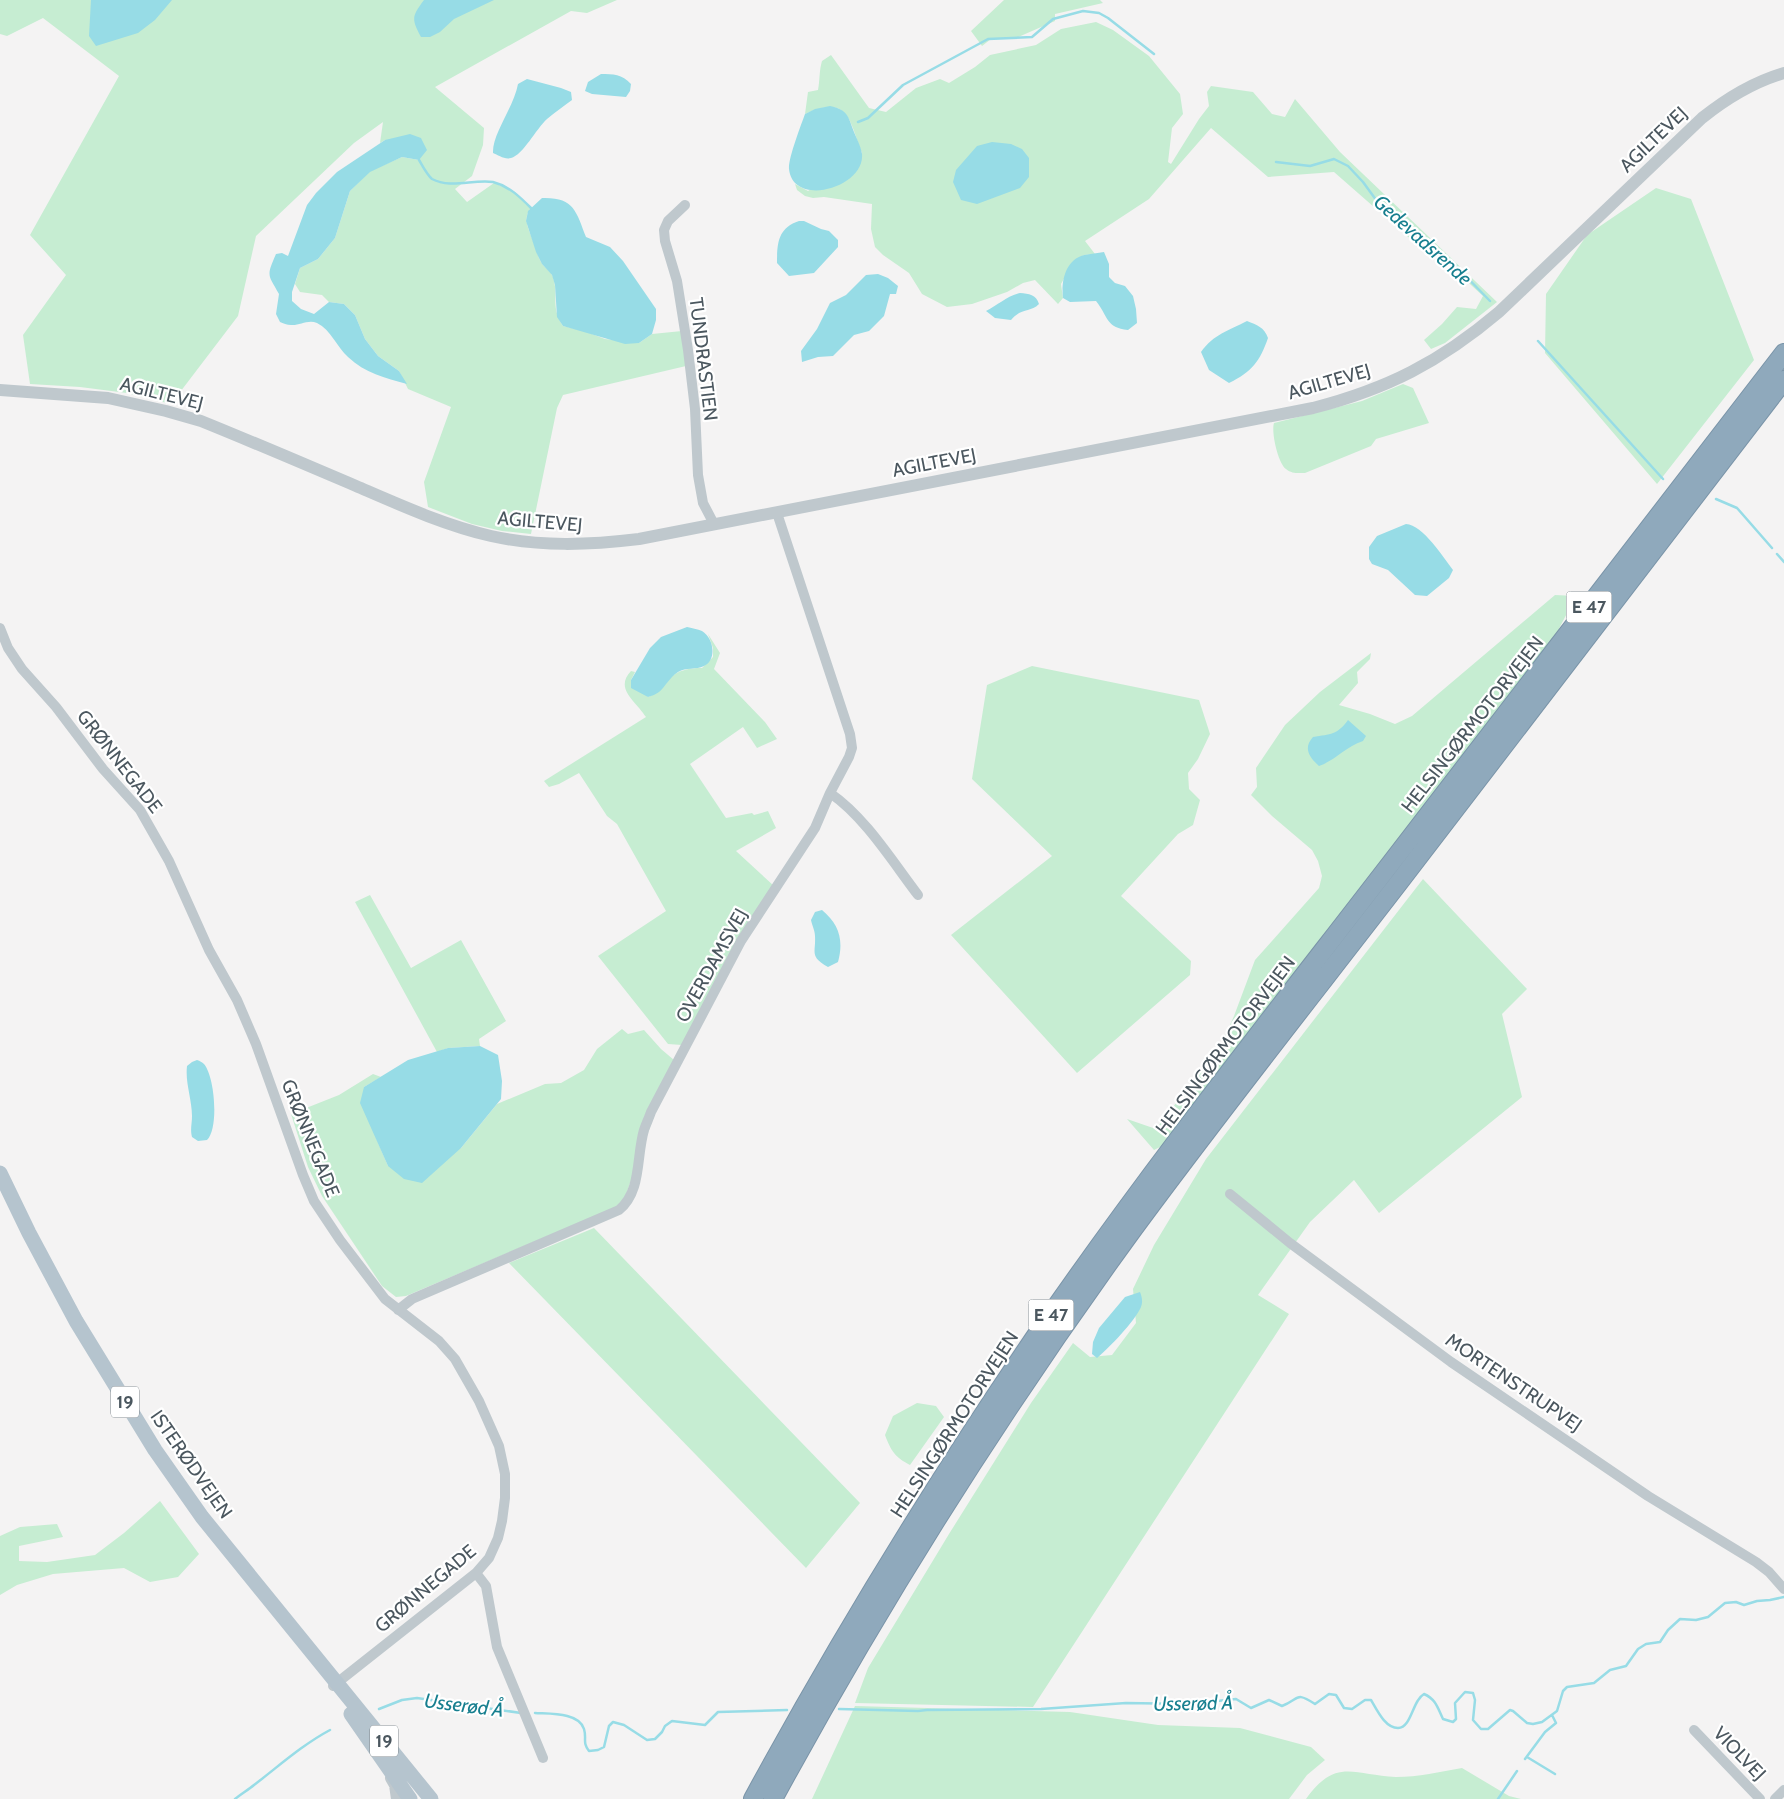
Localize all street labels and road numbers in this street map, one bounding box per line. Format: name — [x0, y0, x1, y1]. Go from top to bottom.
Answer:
street label: AGILTEVEJ — [1615, 102, 1692, 177]
street label: TUNDRASTIEN — [685, 296, 722, 422]
street label: AGILTEVEJ — [1285, 359, 1373, 404]
street label: AGILTEVEJ — [118, 372, 206, 415]
street label: AGILTEVEJ — [890, 443, 978, 482]
street label: AGILTEVEJ — [497, 506, 583, 537]
road number: E 47 — [1566, 592, 1612, 622]
street label: HELSINGØRMOTORVEJEN — [1396, 631, 1548, 817]
street label: GRØNNEGADE — [72, 705, 167, 818]
street label: OVERDAMSVEJ — [671, 904, 752, 1026]
street label: HELSINGØRMOTORVEJEN — [1151, 951, 1300, 1139]
street label: GRØNNEGADE — [277, 1076, 345, 1200]
road number: E 47 — [1028, 1300, 1074, 1330]
street label: HELSINGØRMOTORVEJEN — [885, 1327, 1023, 1522]
street label: MORTENSTRUPVEJ — [1441, 1328, 1586, 1437]
road number: 19 — [111, 1386, 139, 1418]
street label: ISTERØDVEJEN — [146, 1406, 237, 1523]
street label: GRØNNEGADE — [370, 1539, 480, 1637]
street label: VIOLVEJ — [1709, 1722, 1771, 1785]
road number: 19 — [370, 1725, 398, 1756]

